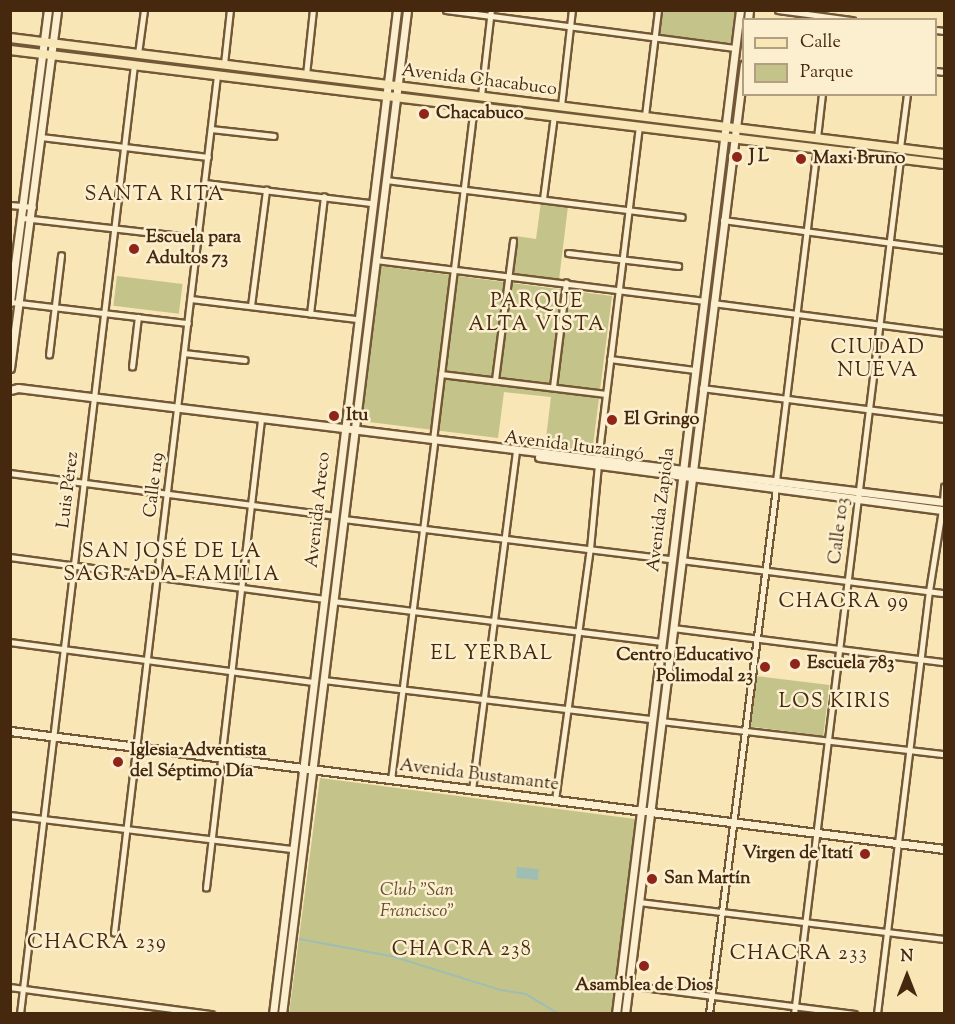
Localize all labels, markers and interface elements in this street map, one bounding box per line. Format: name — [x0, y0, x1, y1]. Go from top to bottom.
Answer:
legend — [742, 18, 937, 96]
text: Calle — [800, 30, 841, 56]
text: Parque — [800, 60, 853, 86]
street label: Avenida Chacabuco — [400, 61, 558, 101]
place label: Chacabuco — [436, 103, 524, 125]
marker: Chacabuco — [417, 107, 431, 121]
place label: J L — [749, 146, 769, 168]
place label: Maxi Bruno — [813, 148, 905, 170]
marker: J L — [730, 150, 744, 164]
marker: Maxi Bruno — [794, 152, 808, 166]
district label: SANTA RITA — [85, 183, 225, 207]
place label: Escuela para Adultos 73 — [146, 228, 241, 270]
marker: Escuela para Adultos 73 — [127, 242, 141, 256]
district label: PARQUE ALTA VISTA — [468, 291, 606, 338]
district label: CIUDAD NUEVA — [831, 336, 925, 383]
place label: Itu — [346, 405, 368, 427]
marker: Itu — [327, 409, 341, 423]
place label: El Gringo — [624, 409, 699, 431]
marker: El Gringo — [605, 413, 619, 427]
street label: Avenida Ituzaingó — [503, 428, 645, 466]
street label: Avenida Zapiola — [644, 447, 680, 573]
street label: Luis Pérez — [54, 450, 84, 530]
street label: Calle 119 — [140, 451, 170, 519]
street label: Avenida Areco — [302, 451, 336, 569]
street label: Calle 103 — [825, 496, 855, 566]
district label: SAN JOSÉ DE LA SAGRADA FAMILIA — [63, 541, 281, 588]
district label: CHACRA 99 — [778, 590, 910, 614]
district label: EL YERBAL — [431, 642, 553, 666]
place label: Centro Educativo Polimodal 23 — [616, 646, 753, 688]
place label: Escuela 783 — [807, 653, 894, 675]
marker: Escuela 783 — [788, 657, 802, 671]
marker: Centro Educativo Polimodal 23 — [758, 660, 772, 674]
district label: LOS KIRIS — [779, 690, 891, 714]
place label: Iglesia Adventista del Séptimo Día — [130, 741, 266, 783]
marker: Iglesia Adventista del Séptimo Día — [111, 755, 125, 769]
street label: Avenida Bustamante — [398, 756, 560, 796]
place label: Virgen de Itatí — [743, 843, 853, 865]
marker: Virgen de Itatí — [858, 847, 872, 861]
place label: San Martín — [664, 868, 751, 890]
marker: San Martín — [645, 872, 659, 886]
park label: Club "San Francisco" — [380, 881, 454, 924]
district label: CHACRA 239 — [27, 931, 167, 955]
district label: CHACRA 238 — [392, 938, 532, 962]
district label: CHACRA 233 — [730, 942, 868, 966]
north arrow — [877, 946, 937, 1006]
text: N — [901, 946, 913, 969]
marker: Asamblea de Dios — [637, 959, 651, 973]
place label: Asamblea de Dios — [575, 975, 713, 997]

